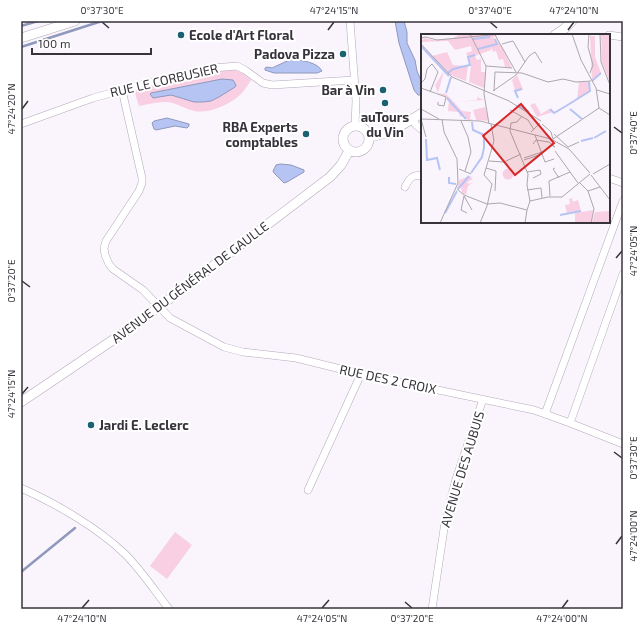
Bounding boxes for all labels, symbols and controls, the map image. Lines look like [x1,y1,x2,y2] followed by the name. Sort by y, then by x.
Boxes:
[80,4,124,16] text: 0°37'30"E
[310,4,358,16] text: 47°24'15"N
[468,4,512,16] text: 0°37'40"E
[549,4,599,16] text: 47°24'10"N
[189,27,294,43] place label: Ecole d'Art Floral
[32,30,151,56] scale bar
[176,30,186,40] marker: Ecole d'Art Floral
[421,34,610,223] inset map
[38,36,70,50] text: 100 m
[254,46,335,62] place label: Padova Pizza
[338,49,348,59] marker: Padova Pizza
[108,60,220,100] street label: RUE LE CORBUSIER
[322,82,375,98] place label: Bar à Vin
[5,84,17,134] text: 47°24'20"N
[378,85,388,95] marker: Bar à Vin
[380,98,390,108] marker: auTours du Vin
[361,109,409,140] place label: auTours du Vin
[627,111,639,155] text: 0°37'40"E
[222,119,298,150] place label: RBA Experts comptables
[301,129,311,139] marker: RBA Experts comptables
[108,217,272,346] street label: AVENUE DU GÉNÉRAL DE GAULLE
[627,226,639,276] text: 47°24'05"N
[5,259,17,303] text: 0°37'20"E
[338,361,438,397] street label: RUE DES 2 CROIX
[5,370,17,418] text: 47°24'15"N
[437,409,487,529] street label: AVENUE DES AUBUIS
[99,417,189,433] place label: Jardi E. Leclerc
[86,420,96,430] marker: Jardi E. Leclerc
[627,436,639,480] text: 0°37'30"E
[627,510,639,562] text: 47°24'00"N
[57,612,107,624] text: 47°24'10"N
[297,612,347,624] text: 47°24'05"N
[390,612,434,624] text: 0°37'20"E
[536,612,588,624] text: 47°24'00"N

